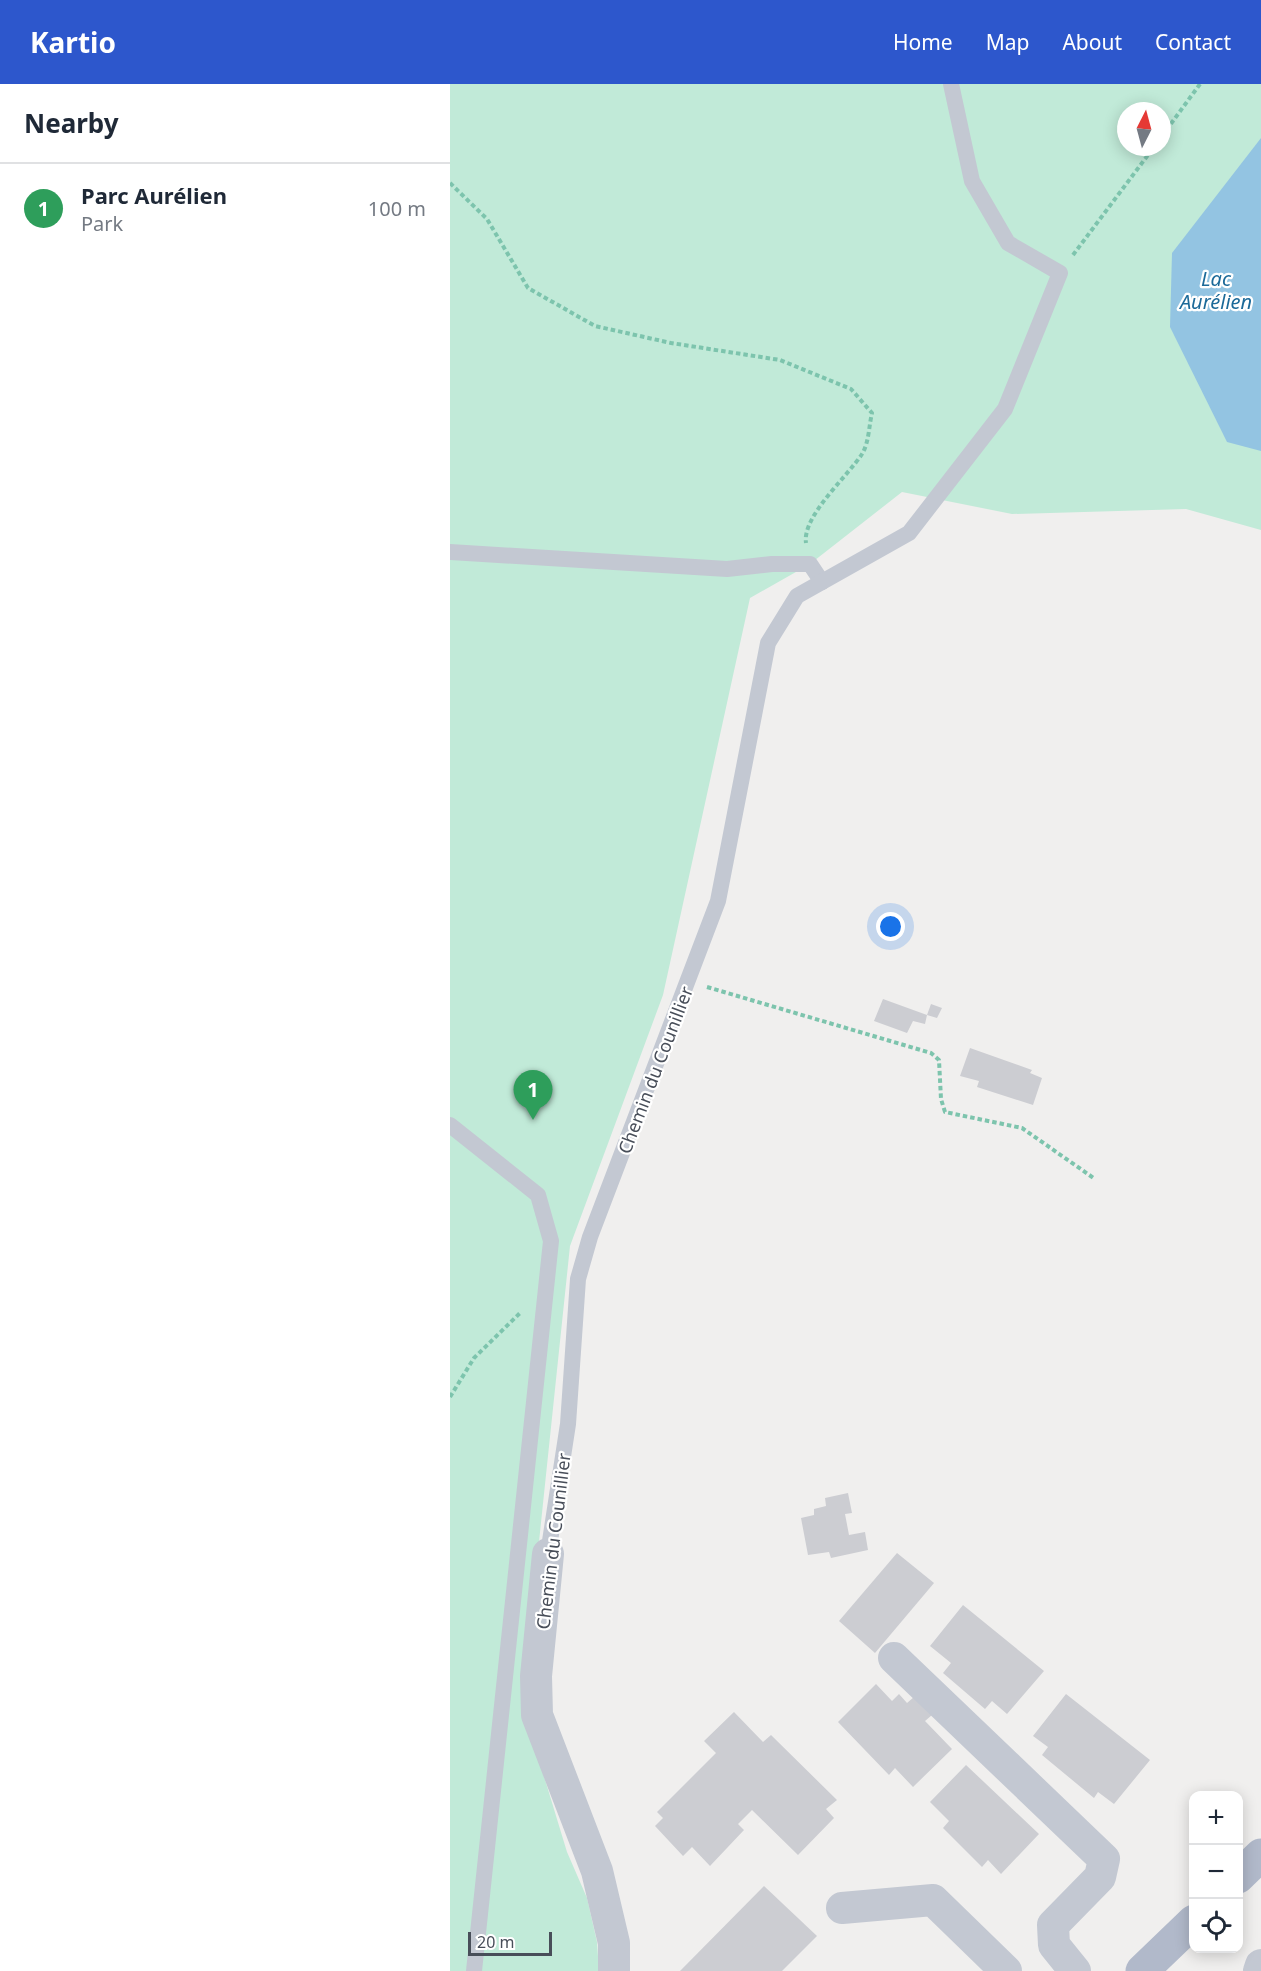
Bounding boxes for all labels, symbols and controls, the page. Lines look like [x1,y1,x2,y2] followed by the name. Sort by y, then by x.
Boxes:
[30,23,116,61] text: Kartio
[893,28,953,56] text: Home
[986,28,1029,56] text: Map
[1062,28,1122,56] text: About
[1155,28,1231,56] text: Contact
[1117,102,1171,156] north arrow
[24,105,119,141] text: Nearby
[81,180,227,210] text: Parc Aurélien
[38,195,49,222] text: 1
[368,195,426,222] text: 100 m
[81,210,123,237] text: Park
[1178,265,1252,315] water label: Lac Aurélien
[876,912,905,941] your location
[612,982,698,1157] street label: Chemin du Counillier
[514,1070,553,1120] pin: 1
[530,1451,576,1631] street label: Chemin du Counillier
[1189,1791,1243,1953] map controls
[1189,1791,1243,1845] button: +
[1189,1845,1243,1899] button: −
[1189,1899,1243,1953] button: locate
[468,1929,552,1956] scale bar
[477,1931,514,1953] text: 20 m

